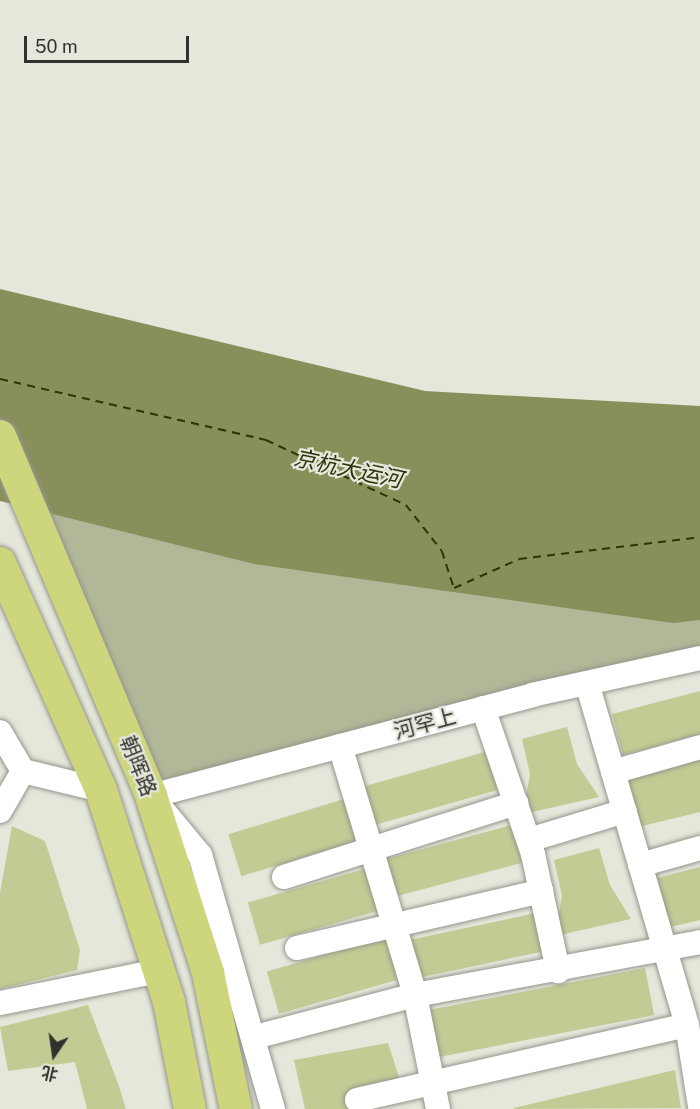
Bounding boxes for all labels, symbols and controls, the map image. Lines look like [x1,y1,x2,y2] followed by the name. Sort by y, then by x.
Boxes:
[27,24,192,62] scale bar
[35,36,78,57] text: 50 m
[291,445,405,493] water label: 京杭大运河
[391,704,459,744] street label: 河罕上
[115,732,161,800] street label: 朝晖路
[24,1025,84,1085] north arrow
[40,1062,60,1084] text: 北

